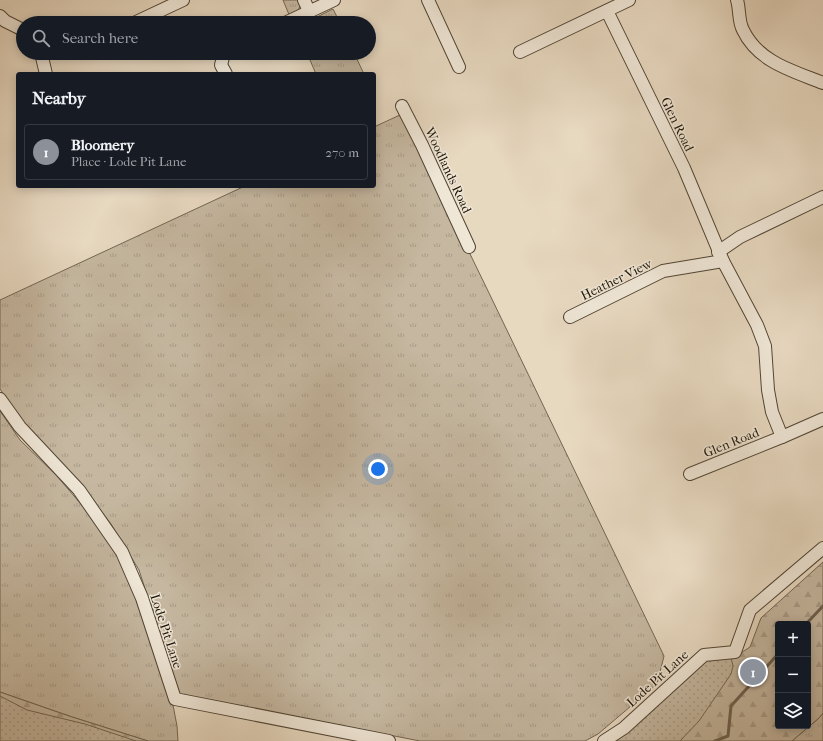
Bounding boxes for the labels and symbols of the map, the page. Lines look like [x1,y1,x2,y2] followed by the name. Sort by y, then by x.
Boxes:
[658,95,697,155] street label: Glen Road
[422,124,475,216] street label: Woodlands Road
[578,256,655,303] street label: Heather View
[701,424,762,460] street label: Glen Road
[368,459,388,479] your location
[147,592,186,671] street label: Lode Pit Lane
[623,646,692,710] street label: Lode Pit Lane
[740,657,766,687] pin: 1

